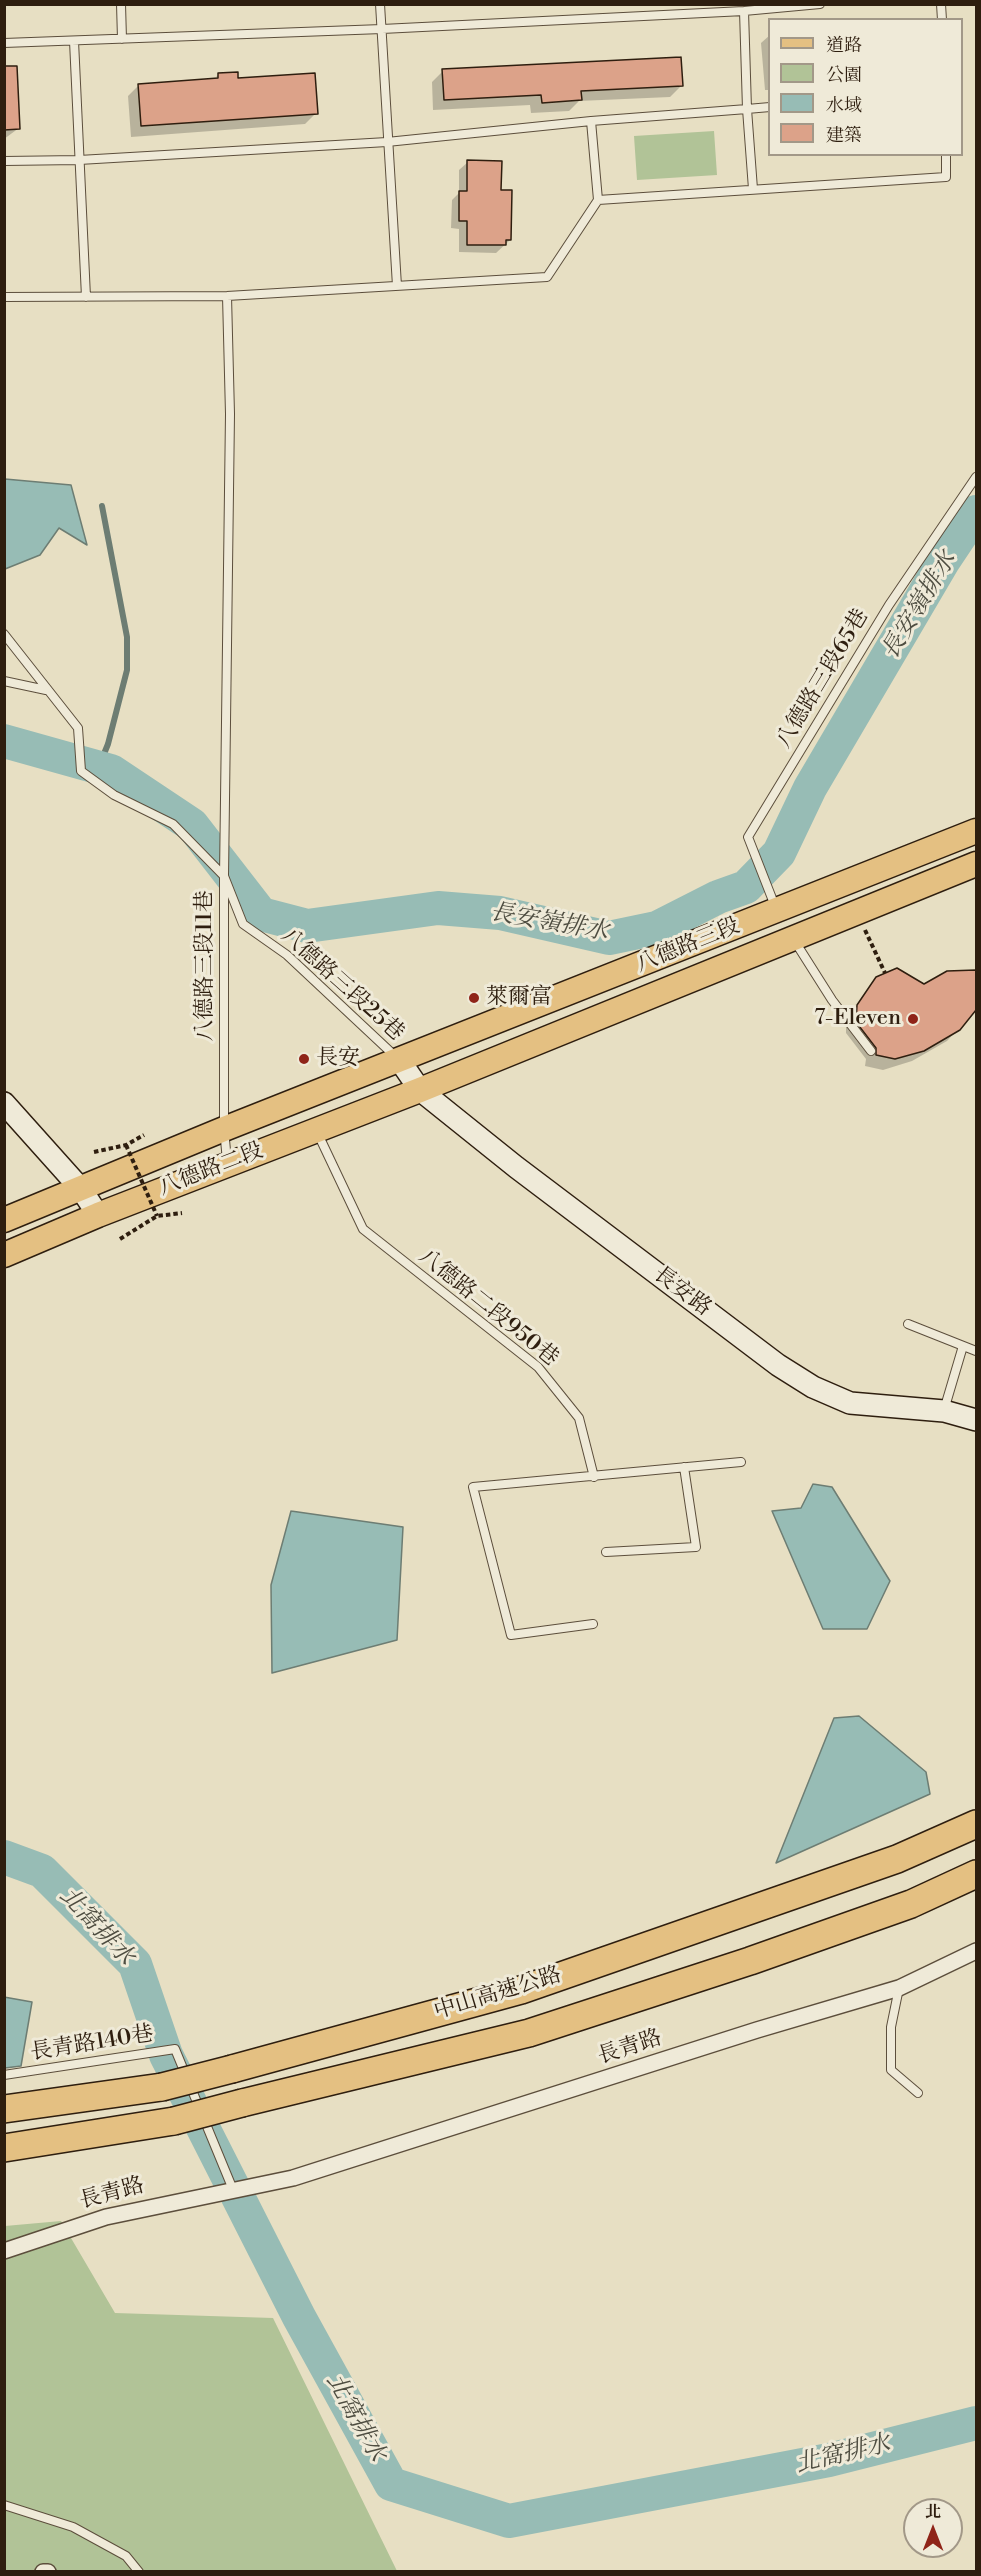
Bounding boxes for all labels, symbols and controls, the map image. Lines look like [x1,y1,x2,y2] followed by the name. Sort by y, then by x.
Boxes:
[768,18,963,156] legend
[826,34,862,57] text: 道路
[826,64,862,87] text: 公園
[826,94,862,117] text: 水域
[826,124,862,147] text: 建築
[877,547,963,665] water label: 長安嶺排水
[771,605,875,753] street label: 八德路三段65巷
[193,890,219,1042] street label: 八德路三段11巷
[487,898,611,948] water label: 長安嶺排水
[632,913,744,979] street label: 八德路三段
[275,923,409,1047] street label: 八德路三段25巷
[486,985,552,1011] place label: 萊爾富
[467,991,481,1005] marker: 萊爾富
[814,1006,901,1032] place label: 7-Eleven
[906,1012,920,1026] marker: 7-Eleven
[316,1046,360,1072] place label: 長安
[297,1052,311,1066] marker: 長安
[155,1138,267,1202] street label: 八德路二段
[413,1244,563,1372] street label: 八德路二段950巷
[648,1262,716,1322] street label: 長安路
[53,1882,139,1972] water label: 北窩排水
[431,1962,565,2026] street label: 中山高速公路
[29,2021,155,2067] street label: 長青路140巷
[595,2025,665,2071] street label: 長青路
[77,2173,147,2215] street label: 長青路
[319,2369,391,2467] water label: 北窩排水
[793,2430,893,2480] water label: 北窩排水
[903,2498,963,2558] north arrow
[925,2502,941,2522] text: 北

